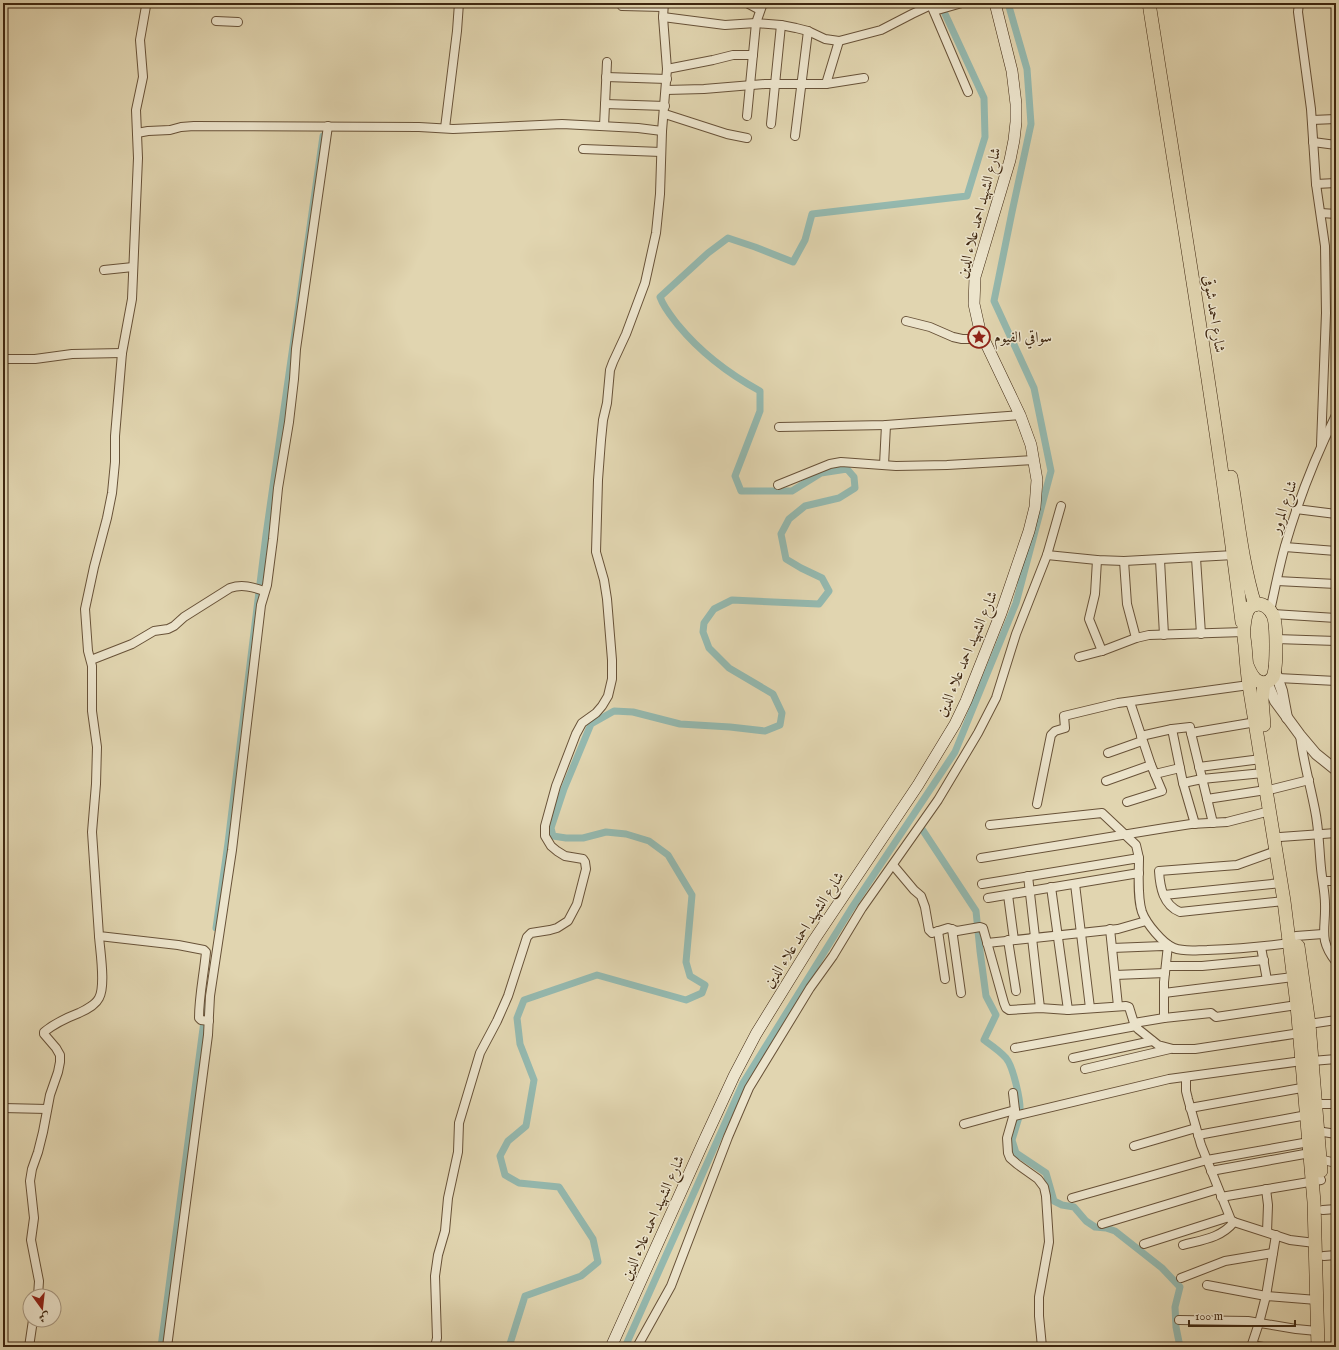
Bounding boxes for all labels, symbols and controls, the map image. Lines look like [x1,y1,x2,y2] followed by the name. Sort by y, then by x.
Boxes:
[952,145,1009,281] street label: شارع الشهيد احمد علاء الدين
[1196,274,1230,355] street label: شارع احمد شوقى
[966,324,992,350] place icon: سواقي الفيوم
[994,328,1052,350] place label: سواقي الفيوم
[1265,478,1305,539] street label: شارع المرور
[932,588,1005,721] street label: شارع الشهيد احمد علاء الدين
[759,868,851,993] street label: شارع الشهيد احمد علاء الدين
[617,1153,692,1285] street label: شارع الشهيد احمد علاء الدين
[22,1288,62,1328] north arrow
[1189,1302,1295,1328] scale bar
[37,1309,51,1325] text: ش
[1195,1309,1223,1324] text: 100 m

